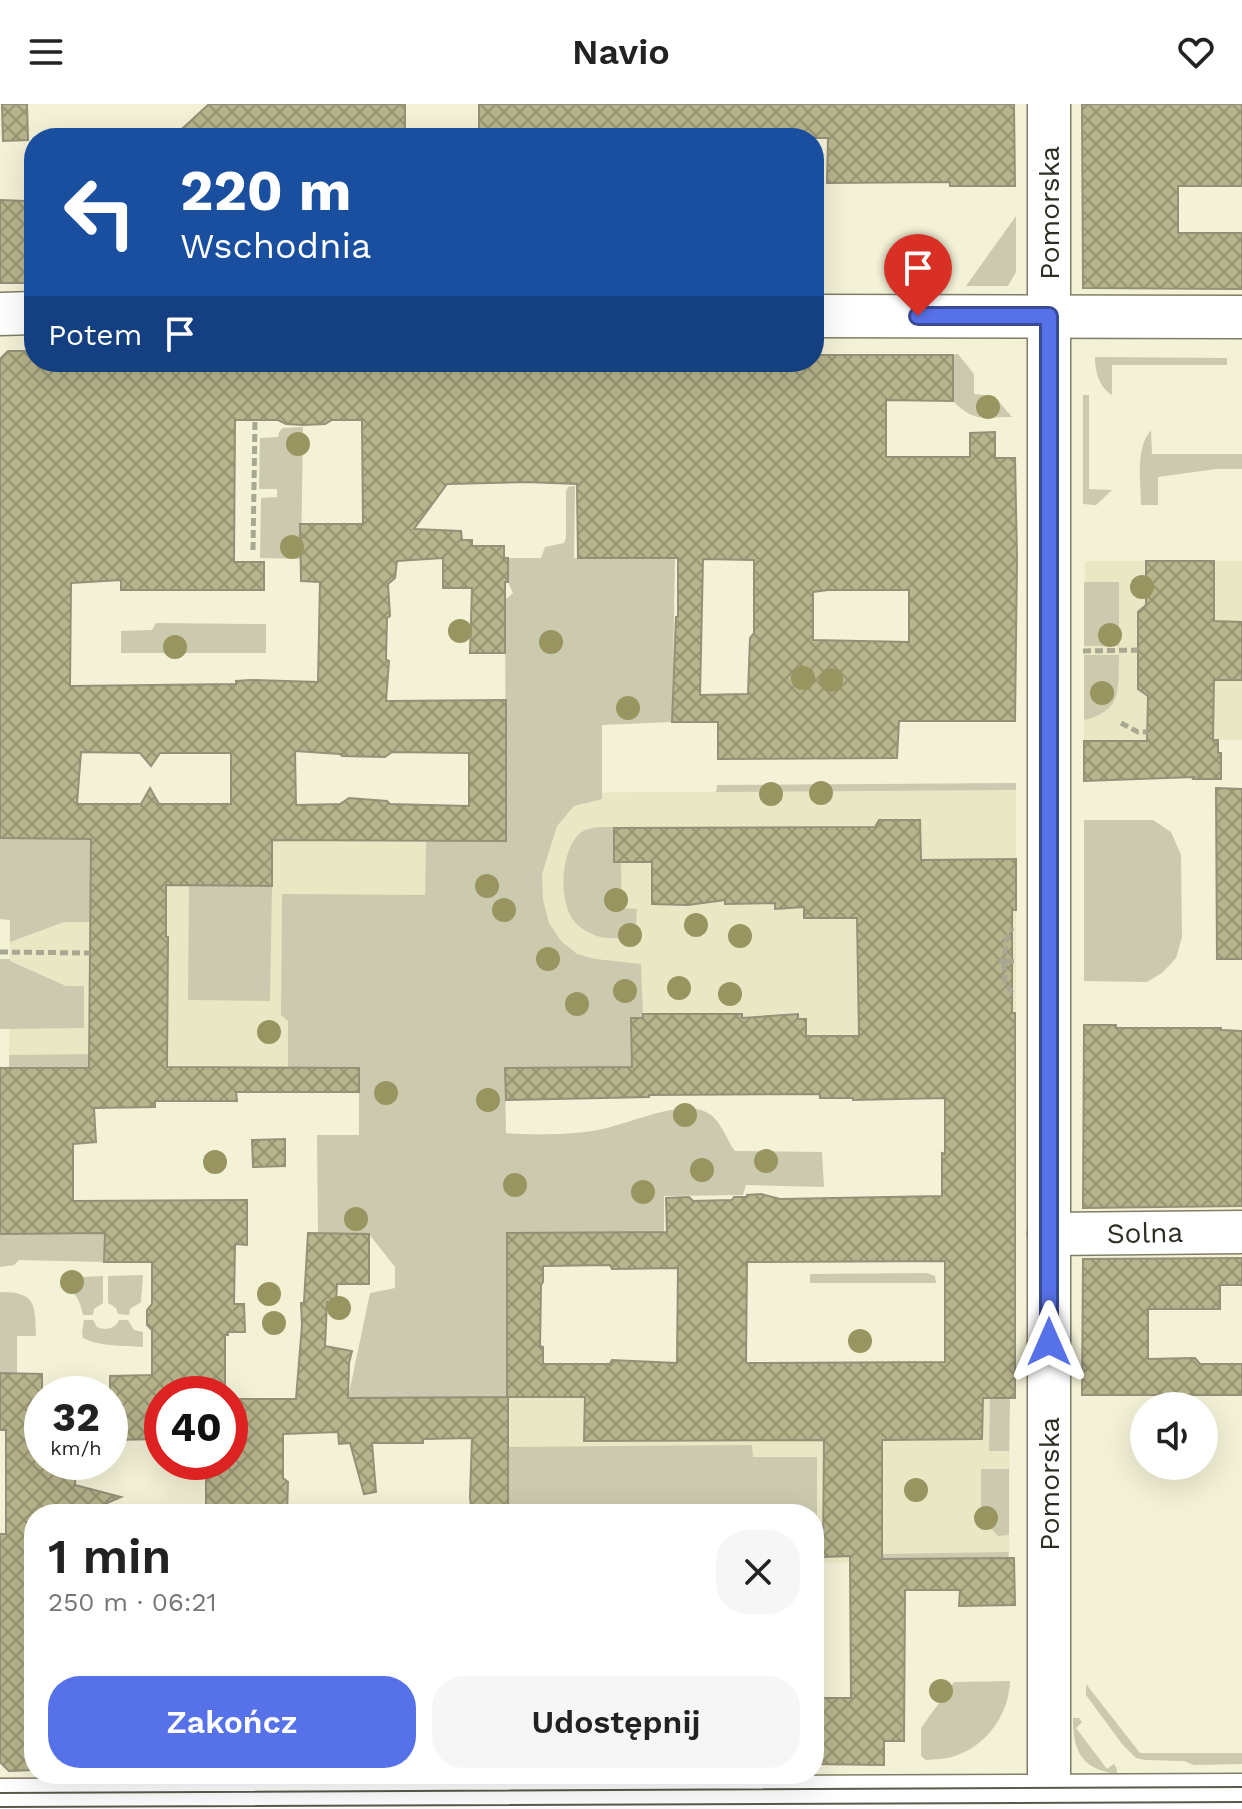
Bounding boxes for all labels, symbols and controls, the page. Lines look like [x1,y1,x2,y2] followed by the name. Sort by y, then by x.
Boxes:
[24,30,68,74] icon: menu
[1174,30,1218,74] icon: heart
[572,31,670,73] text: Navio
[1033,146,1066,280] street label: Pomorska
[180,158,352,224] text: 220 m
[48,160,152,264] icon: left
[180,225,371,267] text: Wschodnia
[884,234,952,316] pin
[896,246,940,290] icon: arrive
[158,312,202,356] icon: arrive
[48,317,142,352] text: Potem
[1106,1216,1184,1250] street label: Solna
[1007,1300,1091,1384] position arrow
[144,1376,248,1480] speed limit sign: 40
[1130,1392,1218,1480] map controls
[1130,1392,1218,1480] button: sound
[52,1394,100,1441] text: 32
[1033,1417,1066,1551] street label: Pomorska
[50,1436,102,1460] text: km/h
[48,1528,171,1585] text: 1 min
[716,1530,800,1614] button: close
[48,1587,217,1617] text: 250 m · 06:21
[48,1676,416,1768] button: Zakończ
[432,1676,800,1768] button: Udostępnij

